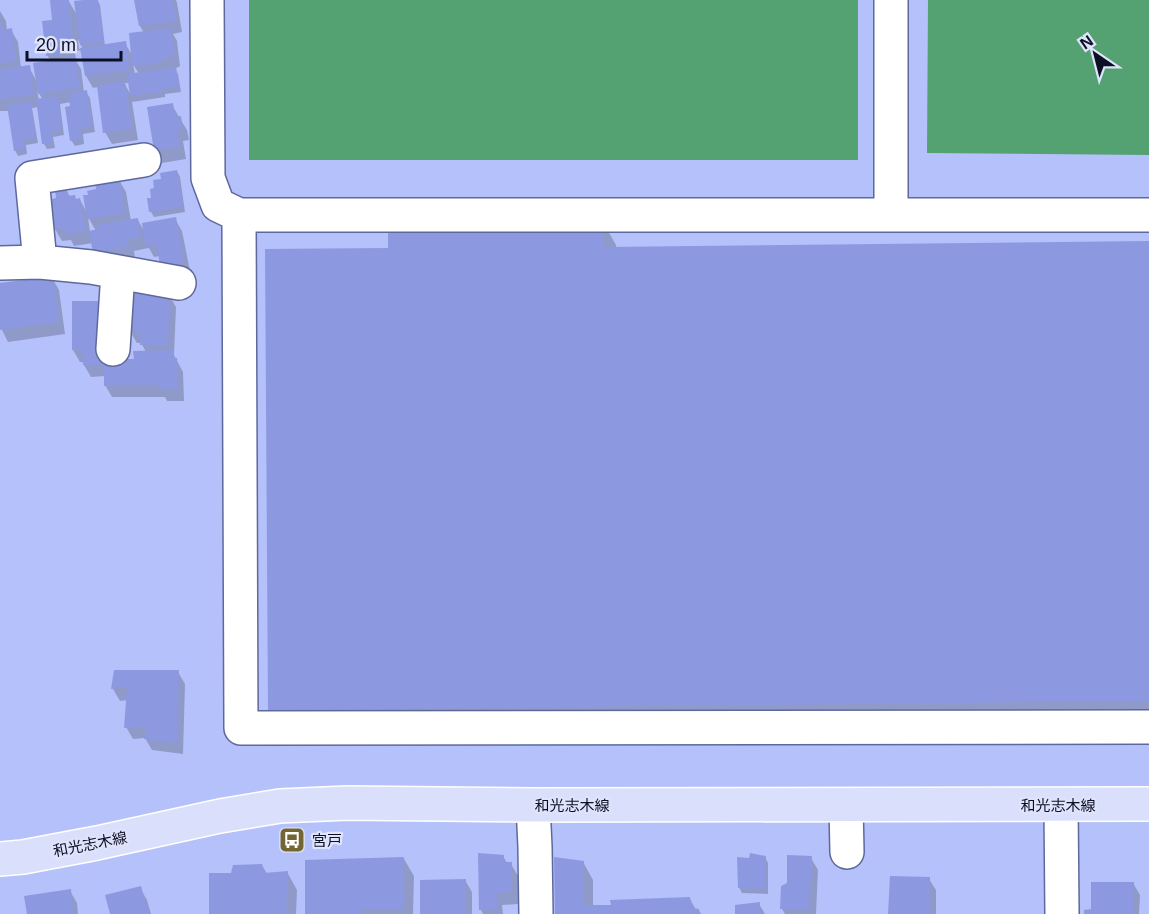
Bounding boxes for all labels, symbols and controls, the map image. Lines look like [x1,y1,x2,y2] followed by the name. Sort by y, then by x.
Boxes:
[27,24,122,62] scale bar
[1065,24,1125,84] north arrow
[1077,32,1096,52] text: N
[36,35,76,55] text: 20 m
[534,797,610,814] street label: 和光志木線
[1020,797,1096,814] street label: 和光志木線
[277,825,307,855] bus stop icon: 宮戸
[52,828,128,860] street label: 和光志木線
[312,832,342,849] place label: 宮戸

